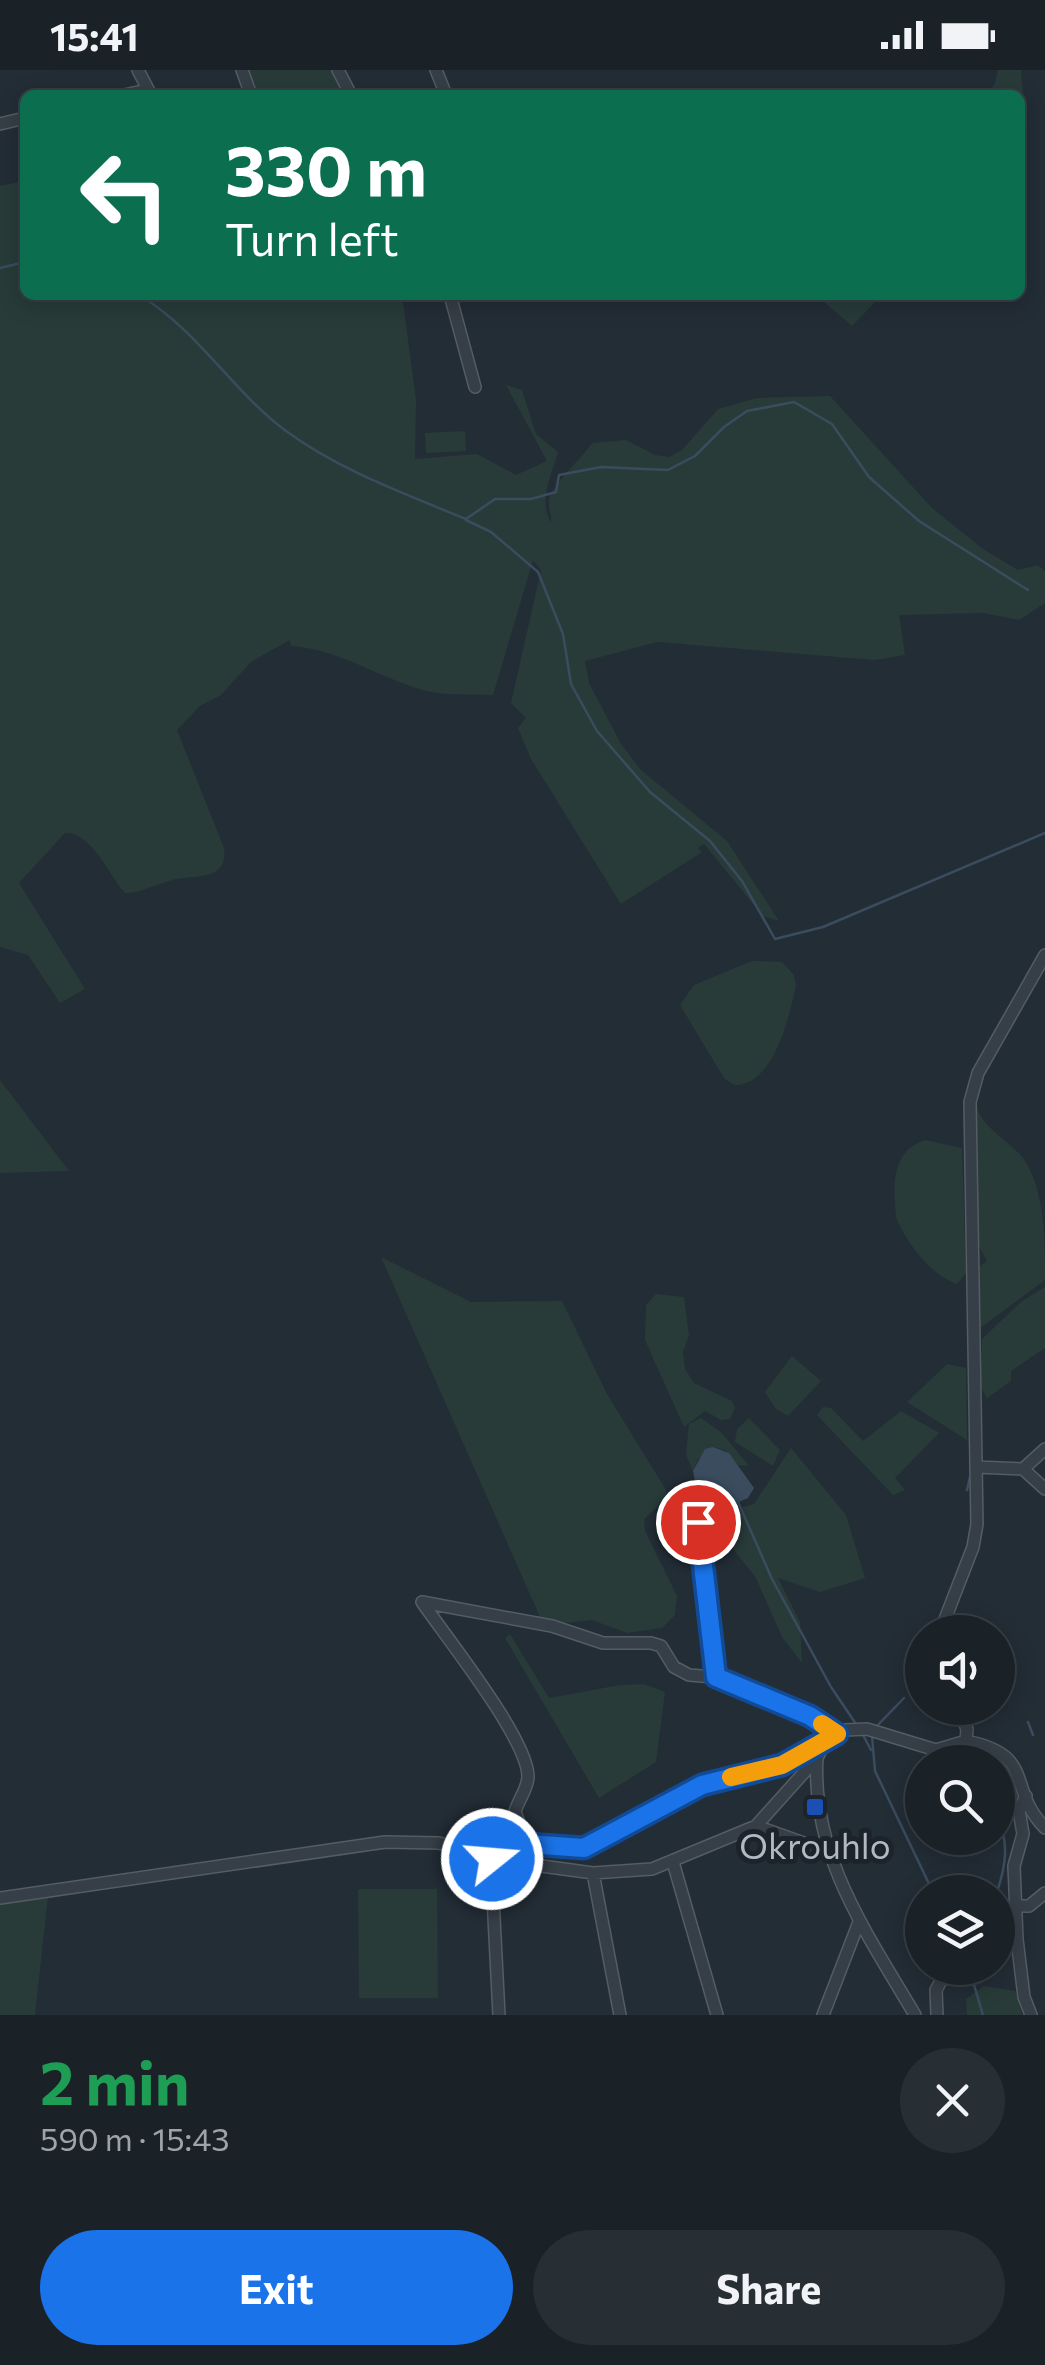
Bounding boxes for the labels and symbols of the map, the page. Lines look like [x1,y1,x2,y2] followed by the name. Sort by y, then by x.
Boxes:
[656,1480,741,1565] pin
[804,1796,826,1818] marker: Okrouhlo
[440,1807,544,1911] position arrow
[739,1823,891,1866] place label: Okrouhlo

